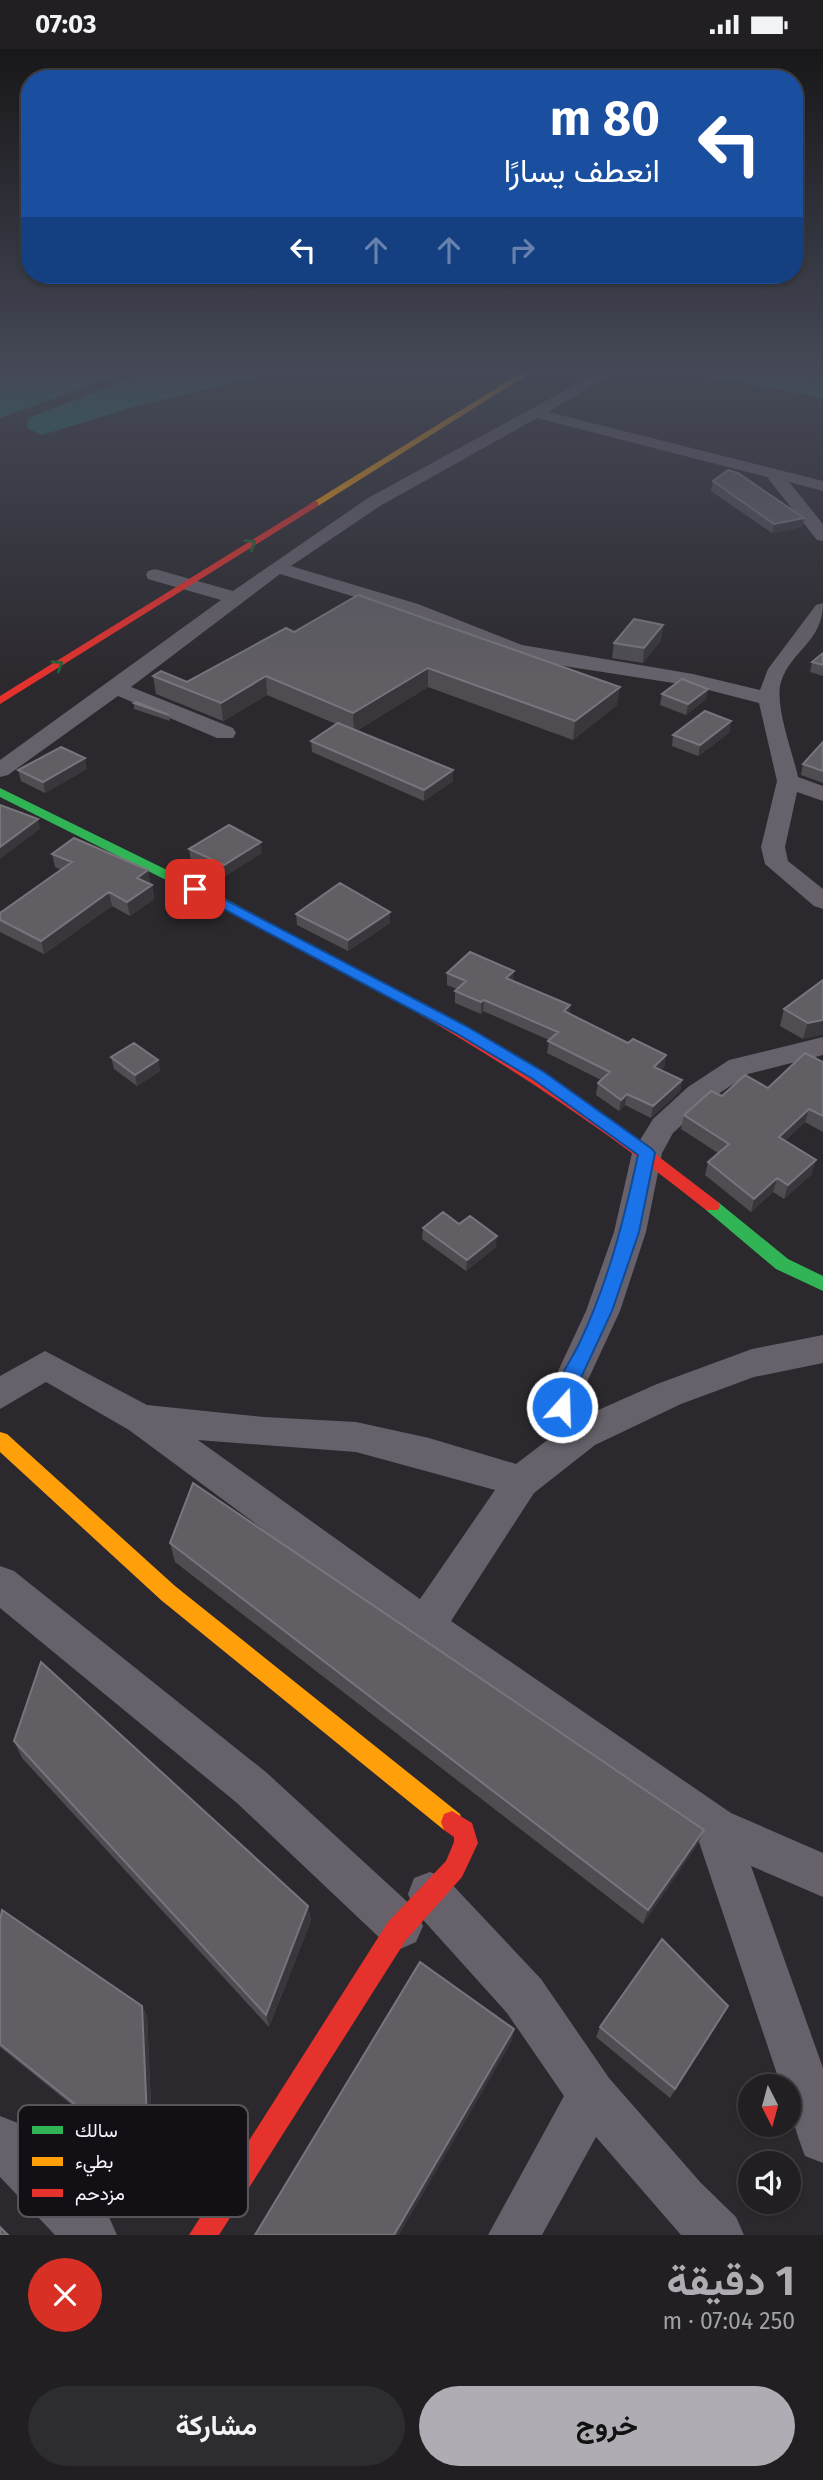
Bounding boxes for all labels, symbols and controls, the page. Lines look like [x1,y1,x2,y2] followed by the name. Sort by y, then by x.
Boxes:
[35,9,97,40] text: 07:03
[550,89,660,148] text: 80 m
[684,98,775,189] icon: left
[504,152,660,190] text: انعطف يسارًا
[284,231,322,269] icon: left
[357,231,395,269] icon: ahead
[430,231,468,269] icon: ahead
[503,231,541,269] icon: right
[243,540,256,553] one-way arrow
[50,660,63,673] one-way arrow
[165,859,225,919] pin
[176,870,214,908] icon: arrive
[525,1370,599,1444] position arrow
[738,2074,802,2137] north arrow
[738,2074,801,2214] map controls
[18,2105,248,2217] legend
[75,2119,118,2142] text: سالك
[75,2150,113,2177] text: بطيء
[738,2151,801,2214] button: sound
[75,2182,125,2206] text: مزدحم
[667,2256,795,2306] text: 1 دقيقة
[28,2258,102,2332] button: close
[663,2307,795,2335] text: 250 m · 07:04
[28,2386,405,2466] button: مشاركة
[419,2386,795,2466] button: خروج

